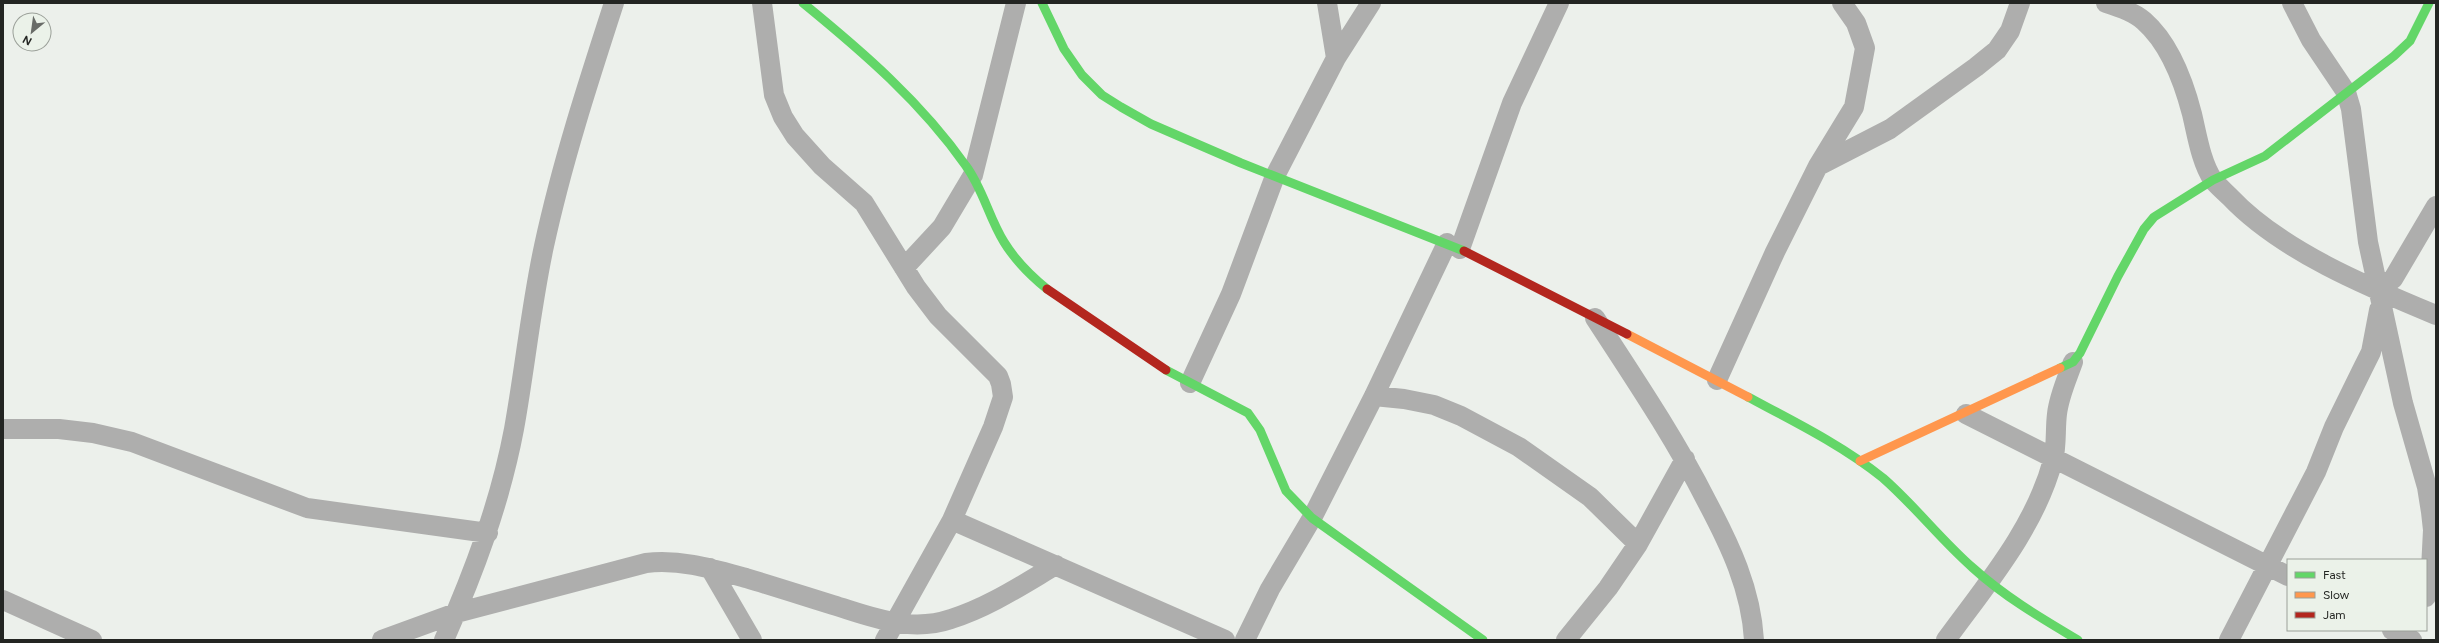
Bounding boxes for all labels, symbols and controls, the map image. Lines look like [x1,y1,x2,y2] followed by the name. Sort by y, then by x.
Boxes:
[12,12,52,52] north arrow
[21,33,34,48] text: N
[2287,559,2427,631] legend
[2323,568,2346,582] text: Fast
[2323,588,2350,602] text: Slow
[2323,608,2346,622] text: Jam

